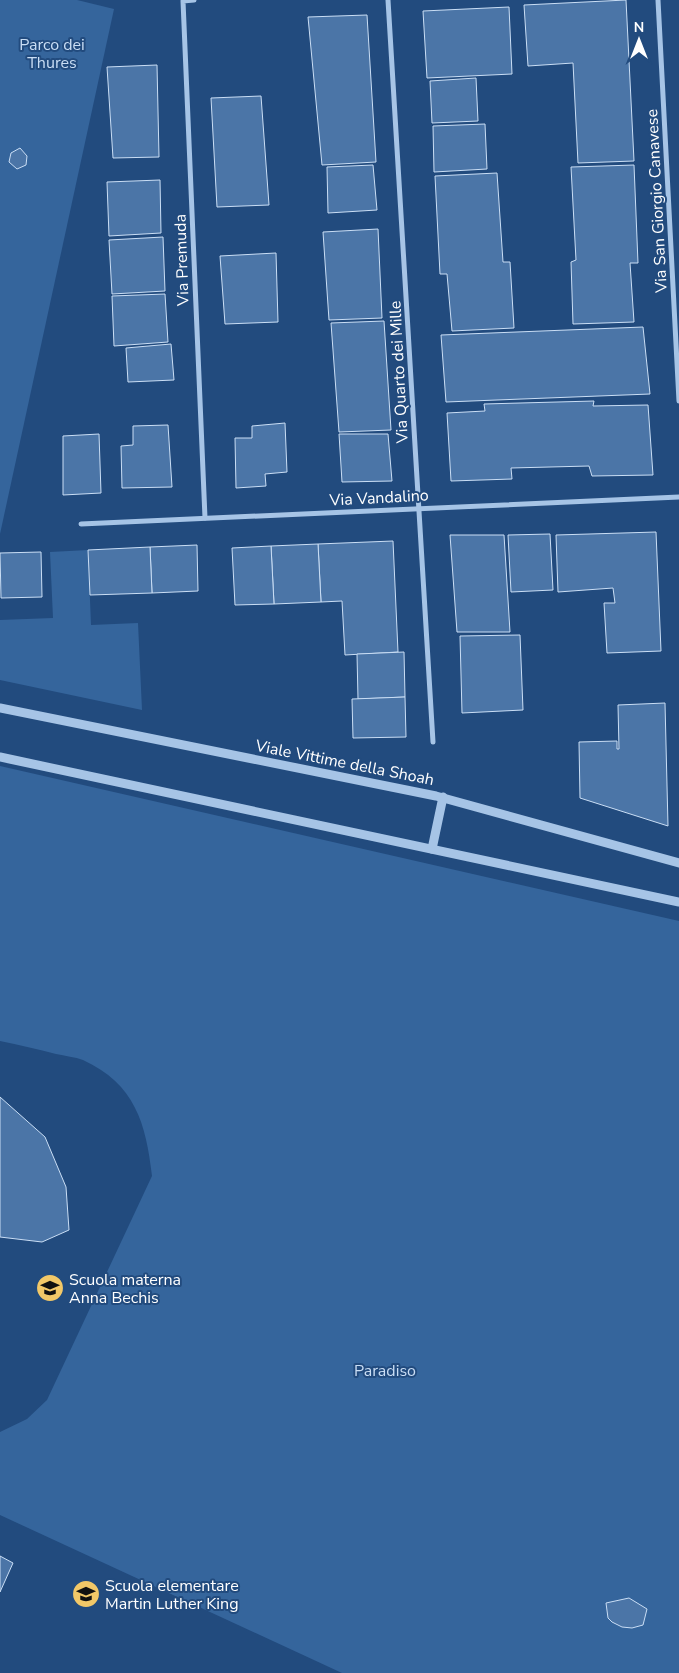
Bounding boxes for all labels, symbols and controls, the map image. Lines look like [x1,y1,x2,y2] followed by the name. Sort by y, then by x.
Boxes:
[614,15,664,65] north arrow
[634,18,644,37] text: N
[19,34,85,74] park label: Parco dei Thures
[641,108,673,294] street label: Via San Giorgio Canavese
[169,214,195,307] street label: Via Premuda
[384,300,414,445] street label: Via Quarto dei Mille
[328,484,429,512] street label: Via Vandalino
[253,735,436,791] street label: Viale Vittime della Shoah
[69,1269,181,1309] place label: Scuola materna Anna Bechis
[35,1273,65,1303] school or university icon: Scuola materna Anna Bechis
[354,1360,416,1382] park label: Paradiso
[105,1575,239,1615] place label: Scuola elementare Martin Luther King
[71,1579,101,1609] school or university icon: Scuola elementare Martin Luther King

